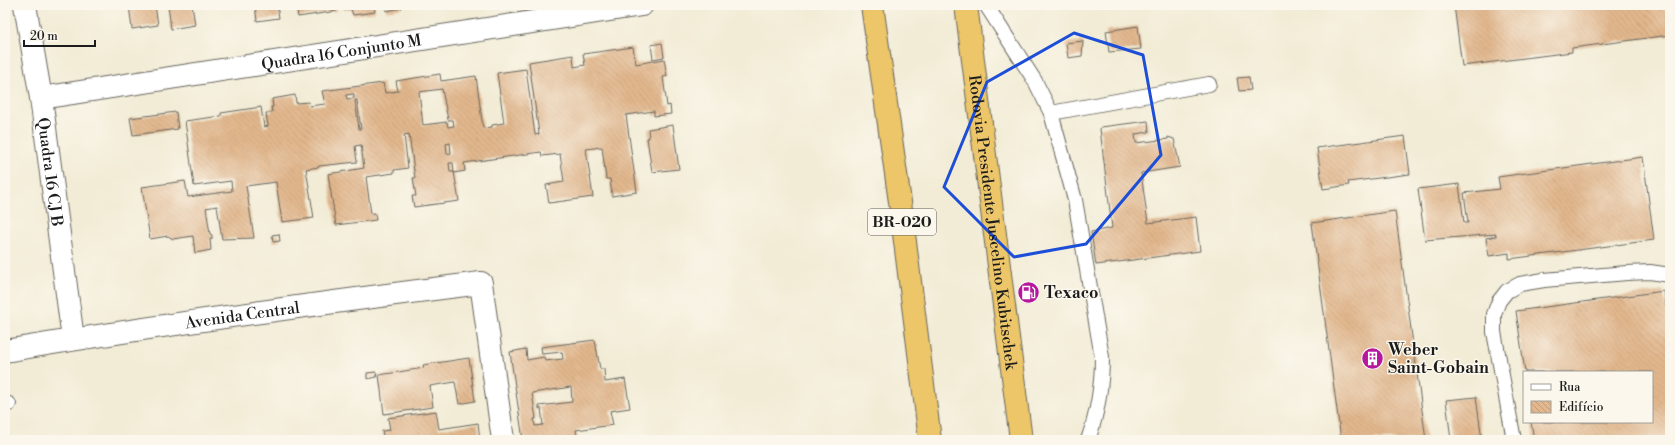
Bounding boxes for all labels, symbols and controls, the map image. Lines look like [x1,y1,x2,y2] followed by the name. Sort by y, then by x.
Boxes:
[24,22,95,48] scale bar
[30,29,58,44] text: 20 m
[260,30,423,75] street label: Quadra 16 Conjunto M
[964,74,1021,373] street label: Rodovia Presidente Juscelino Kubitschek
[33,116,67,228] street label: Quadra 16 CJ B
[868,209,936,235] road number: BR-020
[1015,279,1041,305] fuel station icon: Texaco
[1044,283,1098,303] place label: Texaco
[183,298,301,334] street label: Avenida Central
[1387,340,1489,378] place label: Weber Saint-Gobain
[1359,345,1385,371] building icon: Weber Saint-Gobain
[1523,371,1653,423] legend
[1559,380,1581,395] text: Rua
[1559,400,1604,415] text: Edifício

